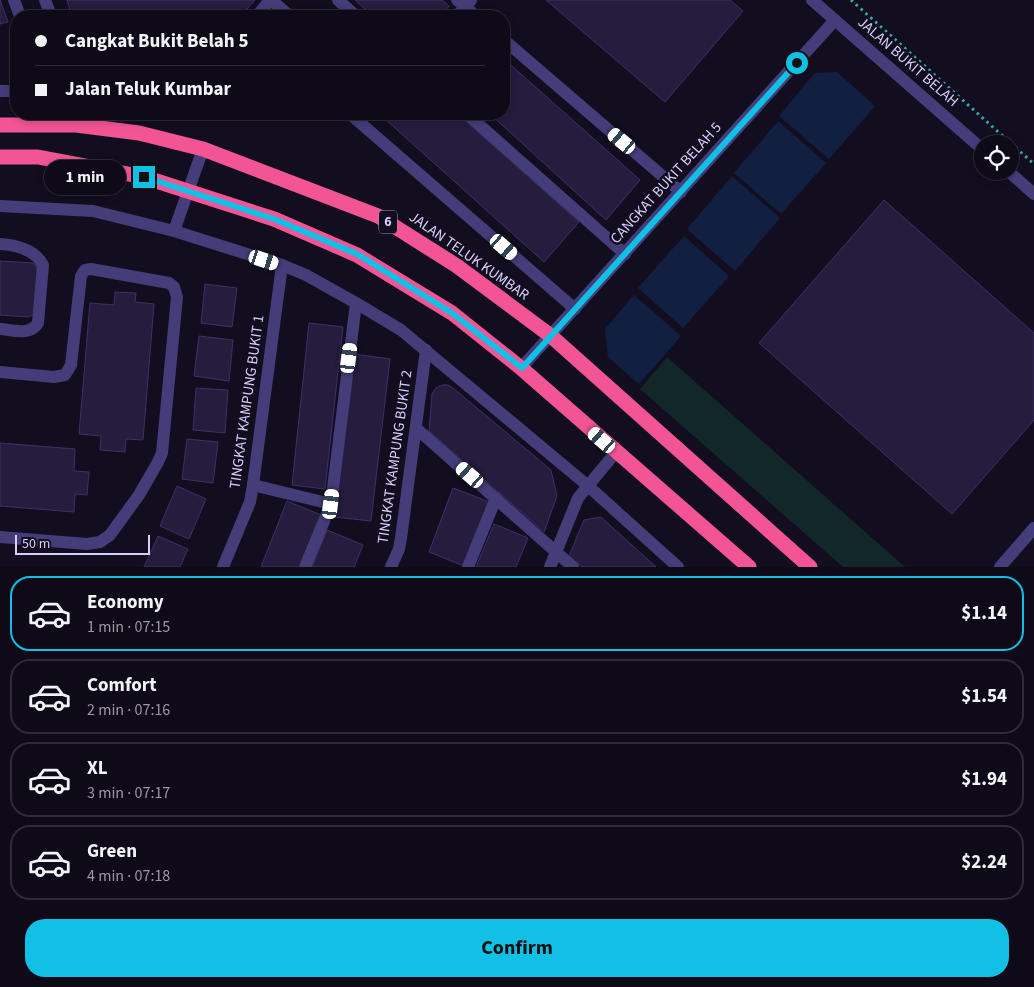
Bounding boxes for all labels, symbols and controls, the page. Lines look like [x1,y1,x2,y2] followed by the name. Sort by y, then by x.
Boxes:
[853,12,963,112] street label: JALAN BUKIT BELAH
[65,28,249,55] text: Cangkat Bukit Belah 5
[786,52,808,74] route start
[65,76,231,103] text: Jalan Teluk Kumbar
[606,118,726,248] street label: CANGKAT BUKIT BELAH 5
[605,126,638,156] car
[974,135,1019,180] map controls
[974,135,1019,180] button: locate
[44,160,126,194] callout: 1 min
[66,166,104,188] text: 1 min
[133,166,155,188] route end
[405,207,534,306] street label: JALAN TELUK KUMBAR
[379,210,397,233] road number: 6
[487,231,520,263] car
[247,248,280,272] car
[224,314,270,490] street label: TINGKAT KAMPUNG BUKIT 1
[339,342,358,374] car
[372,369,418,545] street label: TINGKAT KAMPUNG BUKIT 2
[585,424,618,456] car
[453,459,486,491] car
[321,488,340,520] car
[15,532,150,555] scale bar
[22,534,50,554] text: 50 m
[87,589,164,616] text: Economy
[27,591,72,636] icon: car
[961,600,1007,627] text: $1.14
[87,616,170,638] text: 1 min · 07:15
[87,672,157,699] text: Comfort
[27,674,72,719] icon: car
[961,683,1007,710] text: $1.54
[87,699,170,721] text: 2 min · 07:16
[87,755,108,782] text: XL
[27,757,72,802] icon: car
[961,766,1007,793] text: $1.94
[87,782,170,804] text: 3 min · 07:17
[87,838,137,865] text: Green
[27,840,72,885] icon: car
[961,849,1007,876] text: $2.24
[87,865,170,887] text: 4 min · 07:18
[25,919,1009,977] button: Confirm

